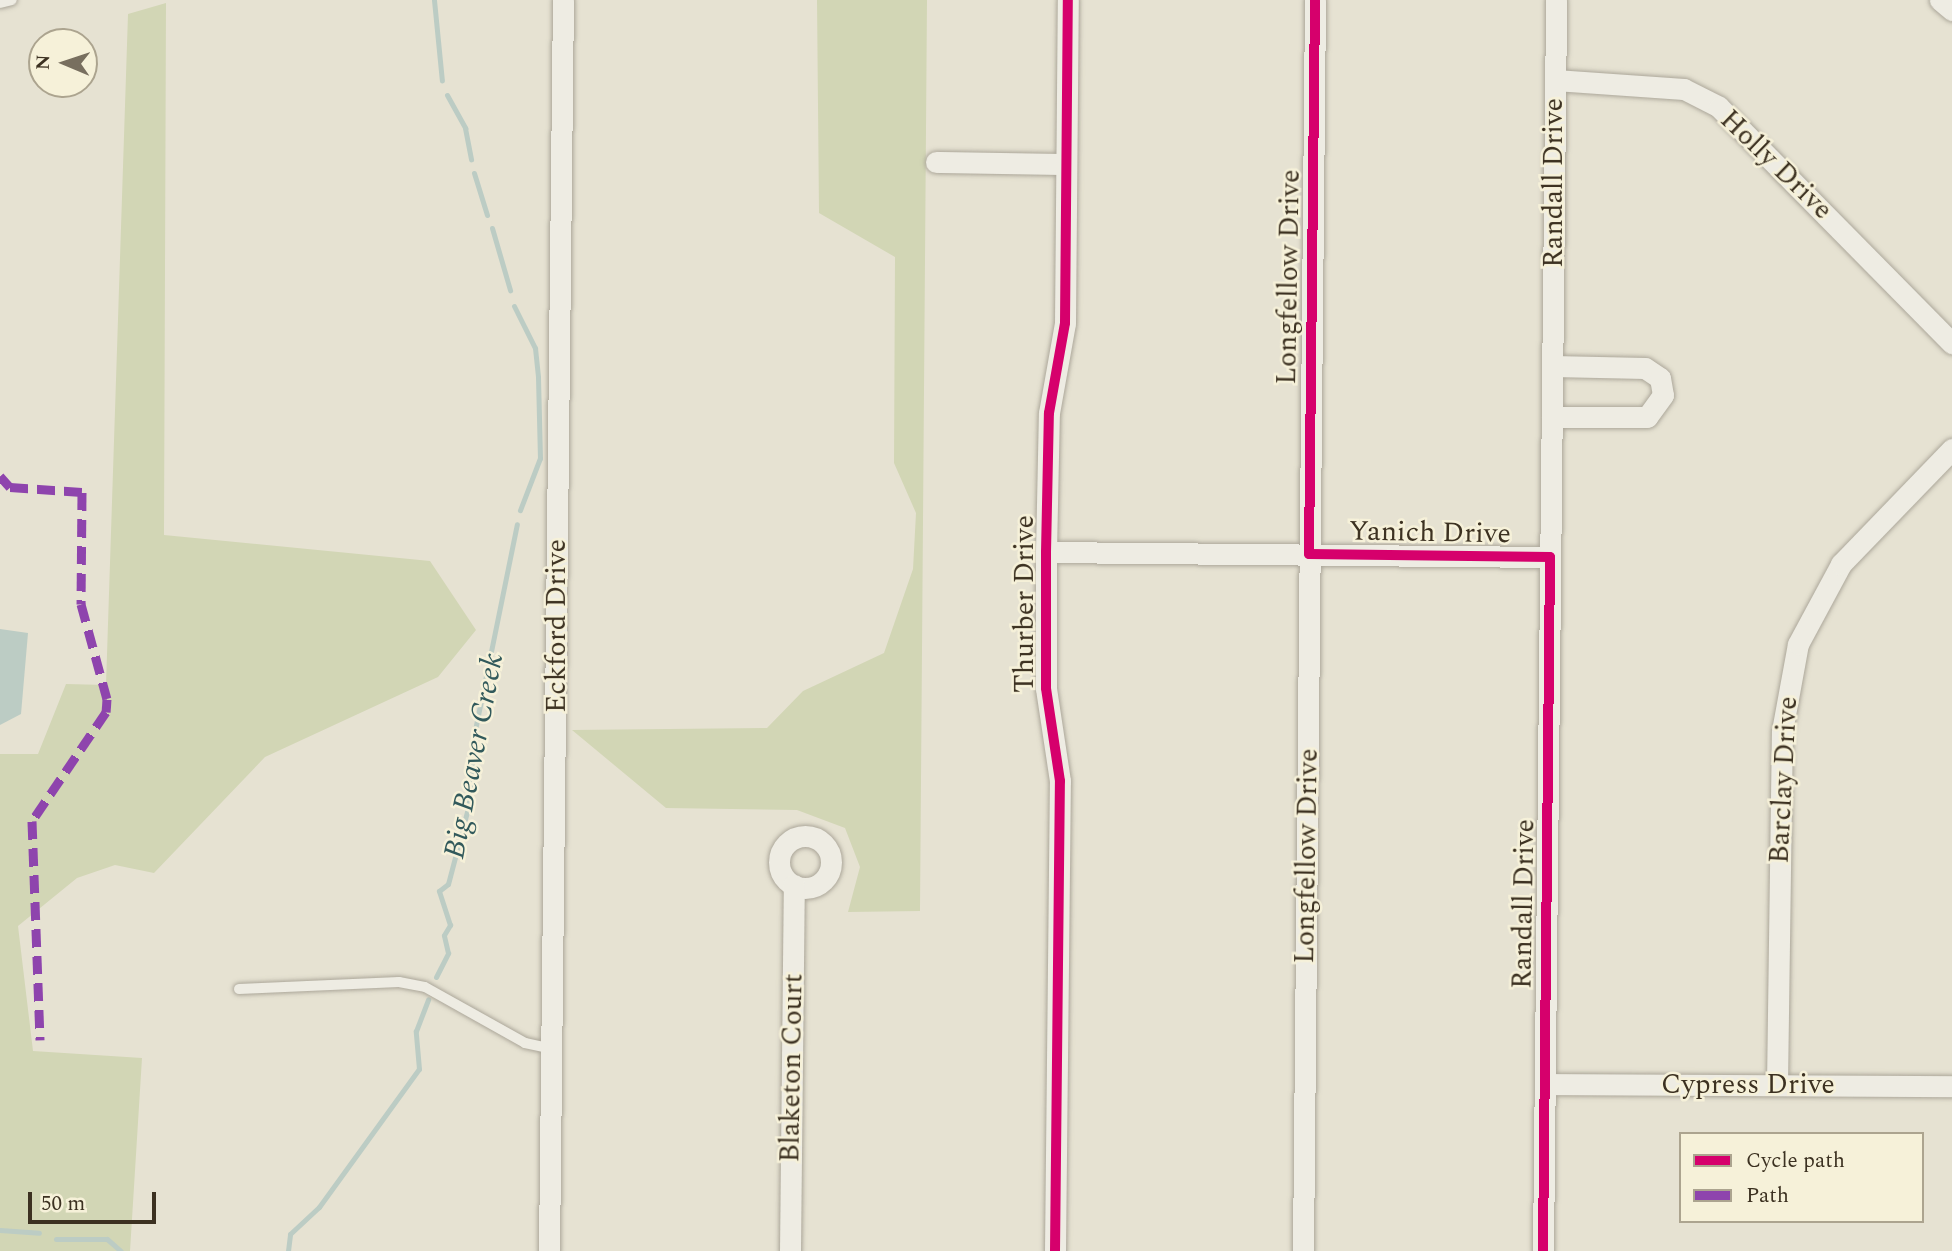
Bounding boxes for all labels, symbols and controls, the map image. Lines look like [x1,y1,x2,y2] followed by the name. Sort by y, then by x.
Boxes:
[28,28,98,98] north arrow
[29,54,58,71] text: N
[1537,98,1571,268] street label: Randall Drive
[1713,103,1839,227] street label: Holly Drive
[1270,169,1308,385] street label: Longfellow Drive
[1008,515,1042,693] street label: Thurber Drive
[1349,515,1511,551] street label: Yanich Drive
[540,539,574,713] street label: Eckford Drive
[436,650,512,862] water label: Big Beaver Creek
[1763,696,1805,864] street label: Barclay Drive
[1288,748,1326,964] street label: Longfellow Drive
[1506,819,1542,989] street label: Randall Drive
[774,973,810,1163] street label: Blaketon Court
[1661,1068,1835,1102] street label: Cypress Drive
[1679,1132,1924,1223] legend
[1746,1145,1845,1177] text: Cycle path
[32,1178,159,1222] scale bar
[1746,1180,1789,1212] text: Path
[41,1188,85,1220] text: 50 m

